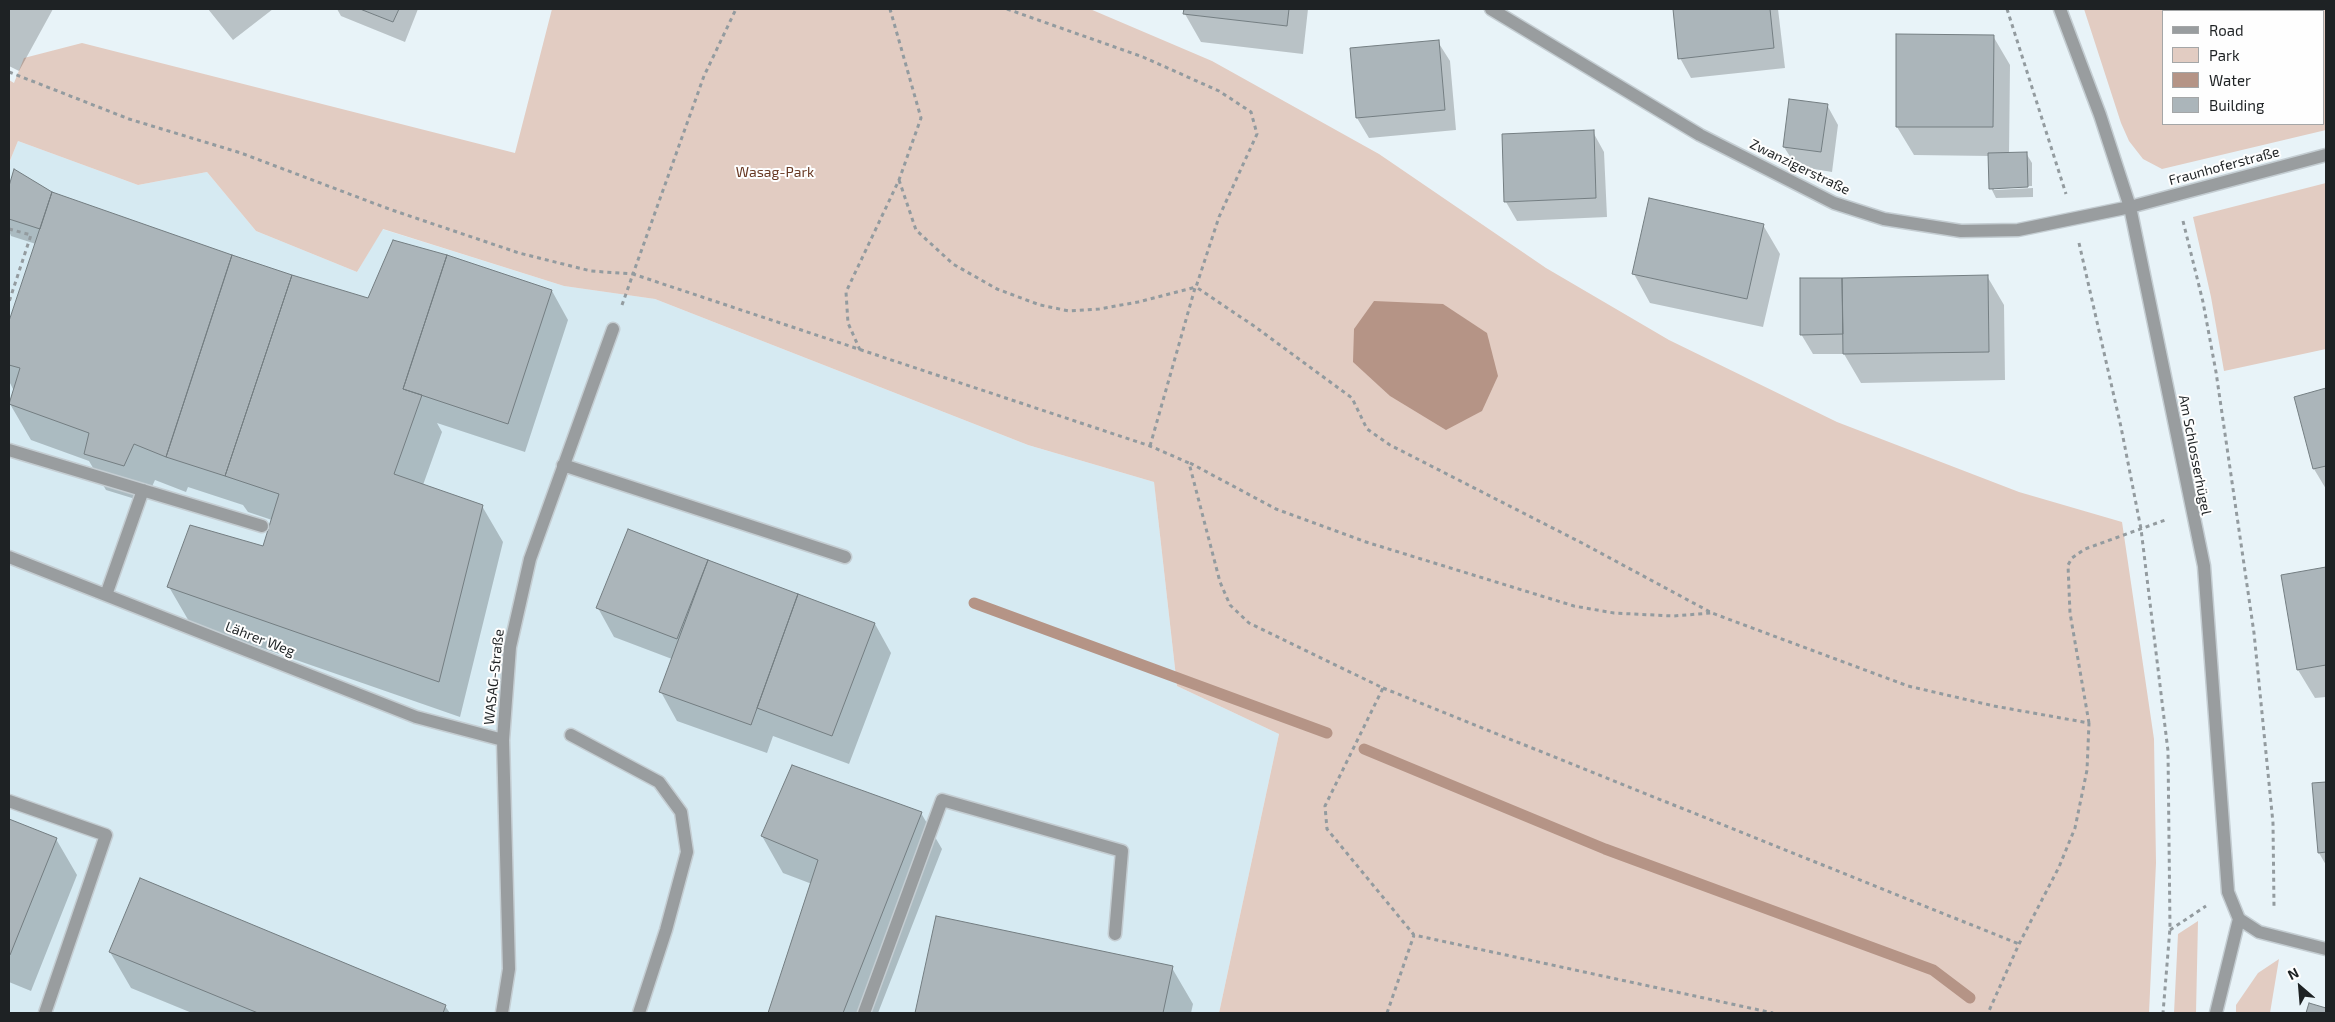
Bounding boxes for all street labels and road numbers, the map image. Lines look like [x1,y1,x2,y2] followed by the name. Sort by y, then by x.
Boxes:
[1747,135,1853,199] street label: Zwanzigerstraße
[2167,143,2281,189] street label: Fraunhoferstraße
[2175,394,2215,516] street label: Am Schlosserhügel
[223,618,297,660] street label: Lährer Weg
[481,628,507,726] street label: WASAG-Straße

